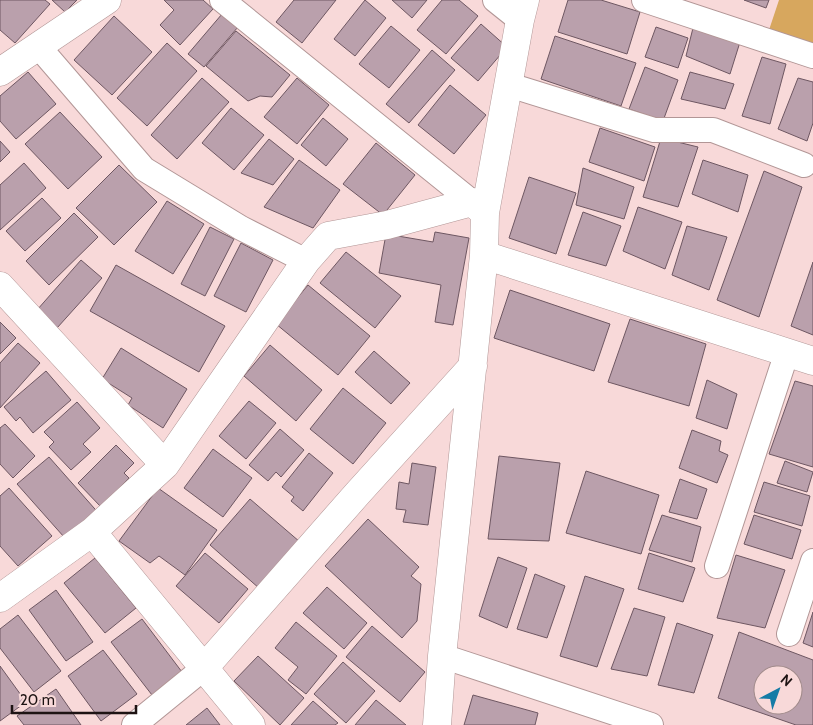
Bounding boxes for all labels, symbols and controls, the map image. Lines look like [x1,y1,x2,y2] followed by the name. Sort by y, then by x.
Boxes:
[753,665,803,715] north arrow
[777,670,796,690] text: N
[12,682,136,714] scale bar
[20,691,55,709] text: 20 m

